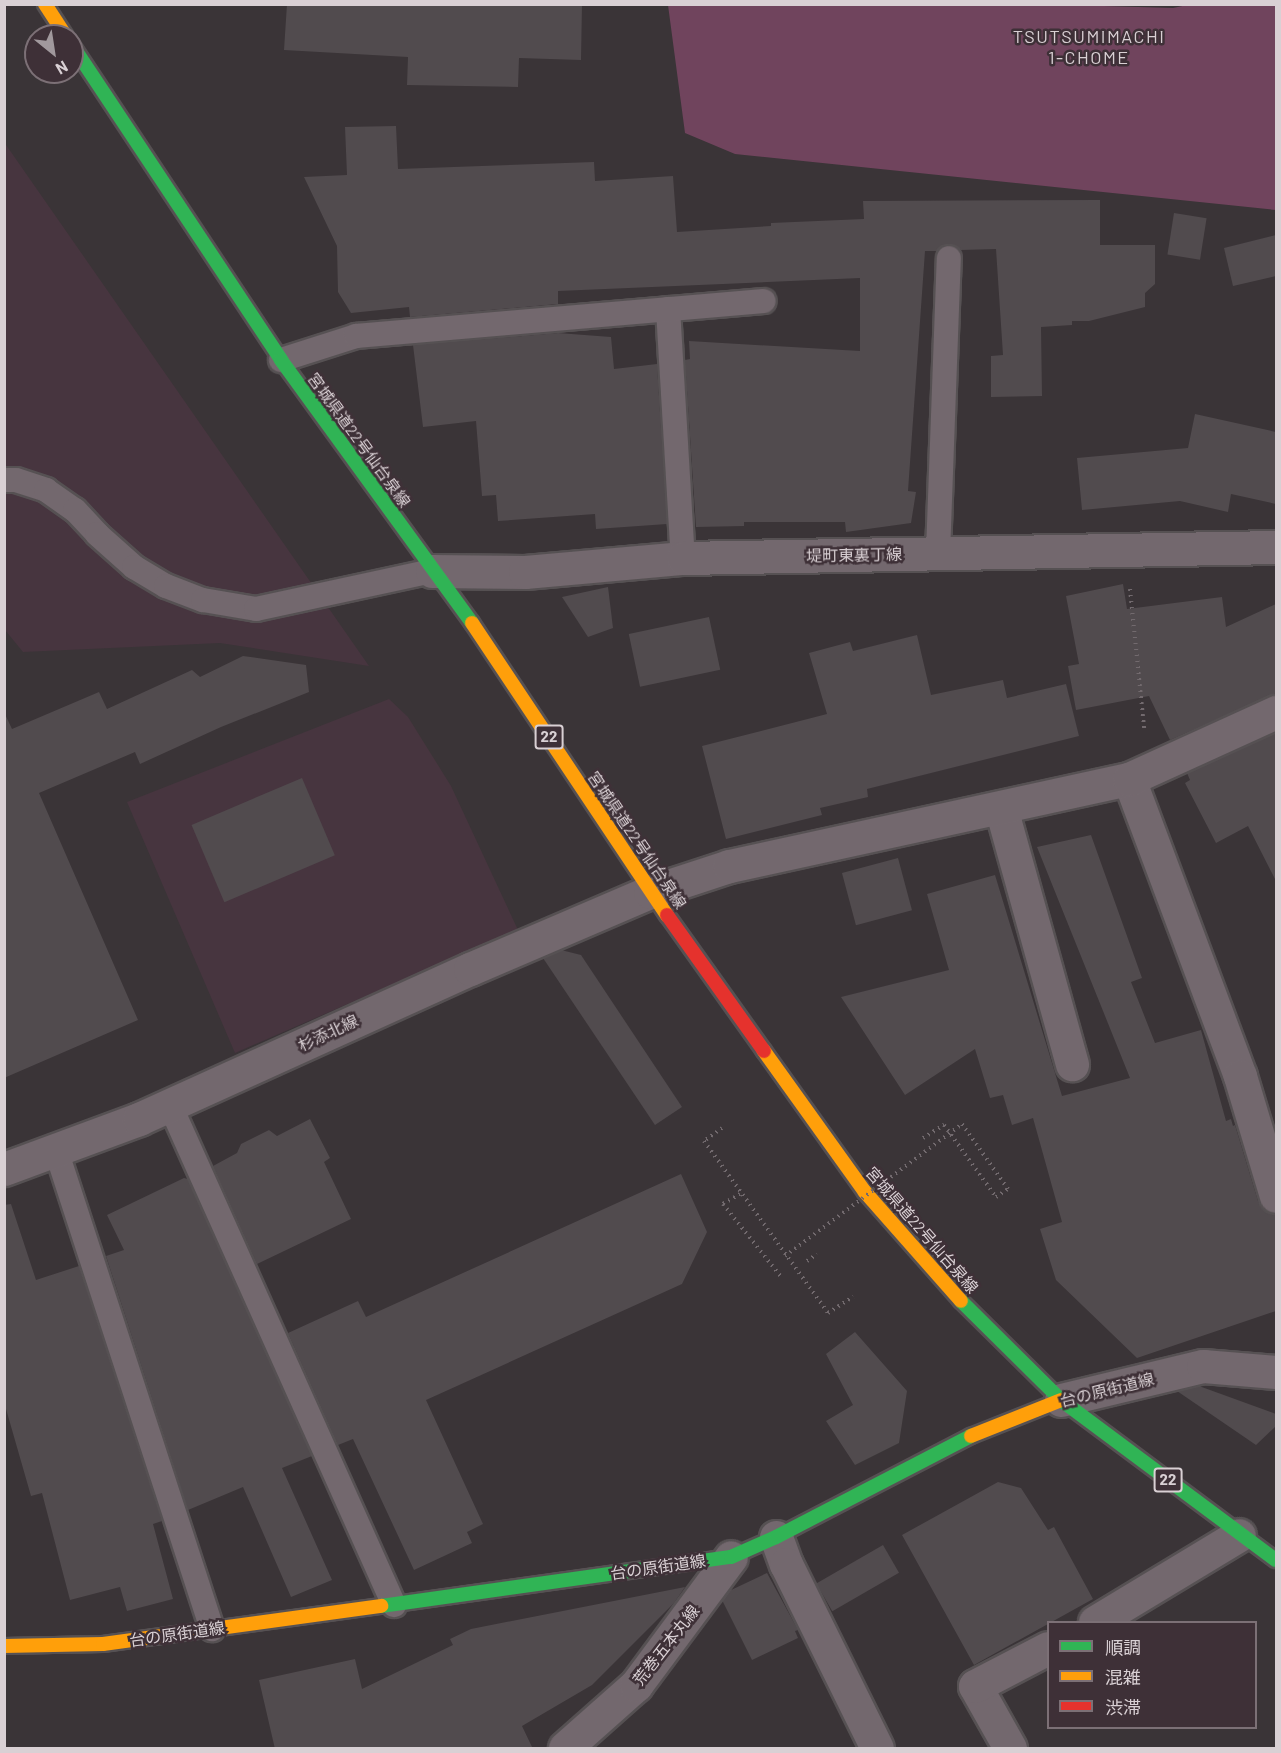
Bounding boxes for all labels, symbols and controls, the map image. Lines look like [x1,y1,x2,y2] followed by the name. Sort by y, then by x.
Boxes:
[24,24,84,84] north arrow
[1013,26,1165,68] district label: TSUTSUMIMACHI 1-CHOME
[53,57,72,79] text: N
[304,369,414,511] street label: 宮城県道22号仙台泉線
[806,545,902,565] street label: 堤町東裏丁線
[534,725,564,749] road number: 22
[584,768,690,912] street label: 宮城県道22号仙台泉線
[295,1011,361,1055] street label: 杉添北線
[862,1163,982,1297] street label: 宮城県道22号仙台泉線
[1058,1369,1156,1411] street label: 台の原街道線
[1153,1468,1183,1492] road number: 22
[609,1551,707,1583] street label: 台の原街道線
[629,1601,703,1689] street label: 荒巻五本丸線
[128,1618,226,1650] street label: 台の原街道線
[1047,1621,1257,1729] legend
[1105,1636,1141,1658] text: 順調
[1105,1666,1141,1688] text: 混雑
[1105,1696,1141,1718] text: 渋滞

